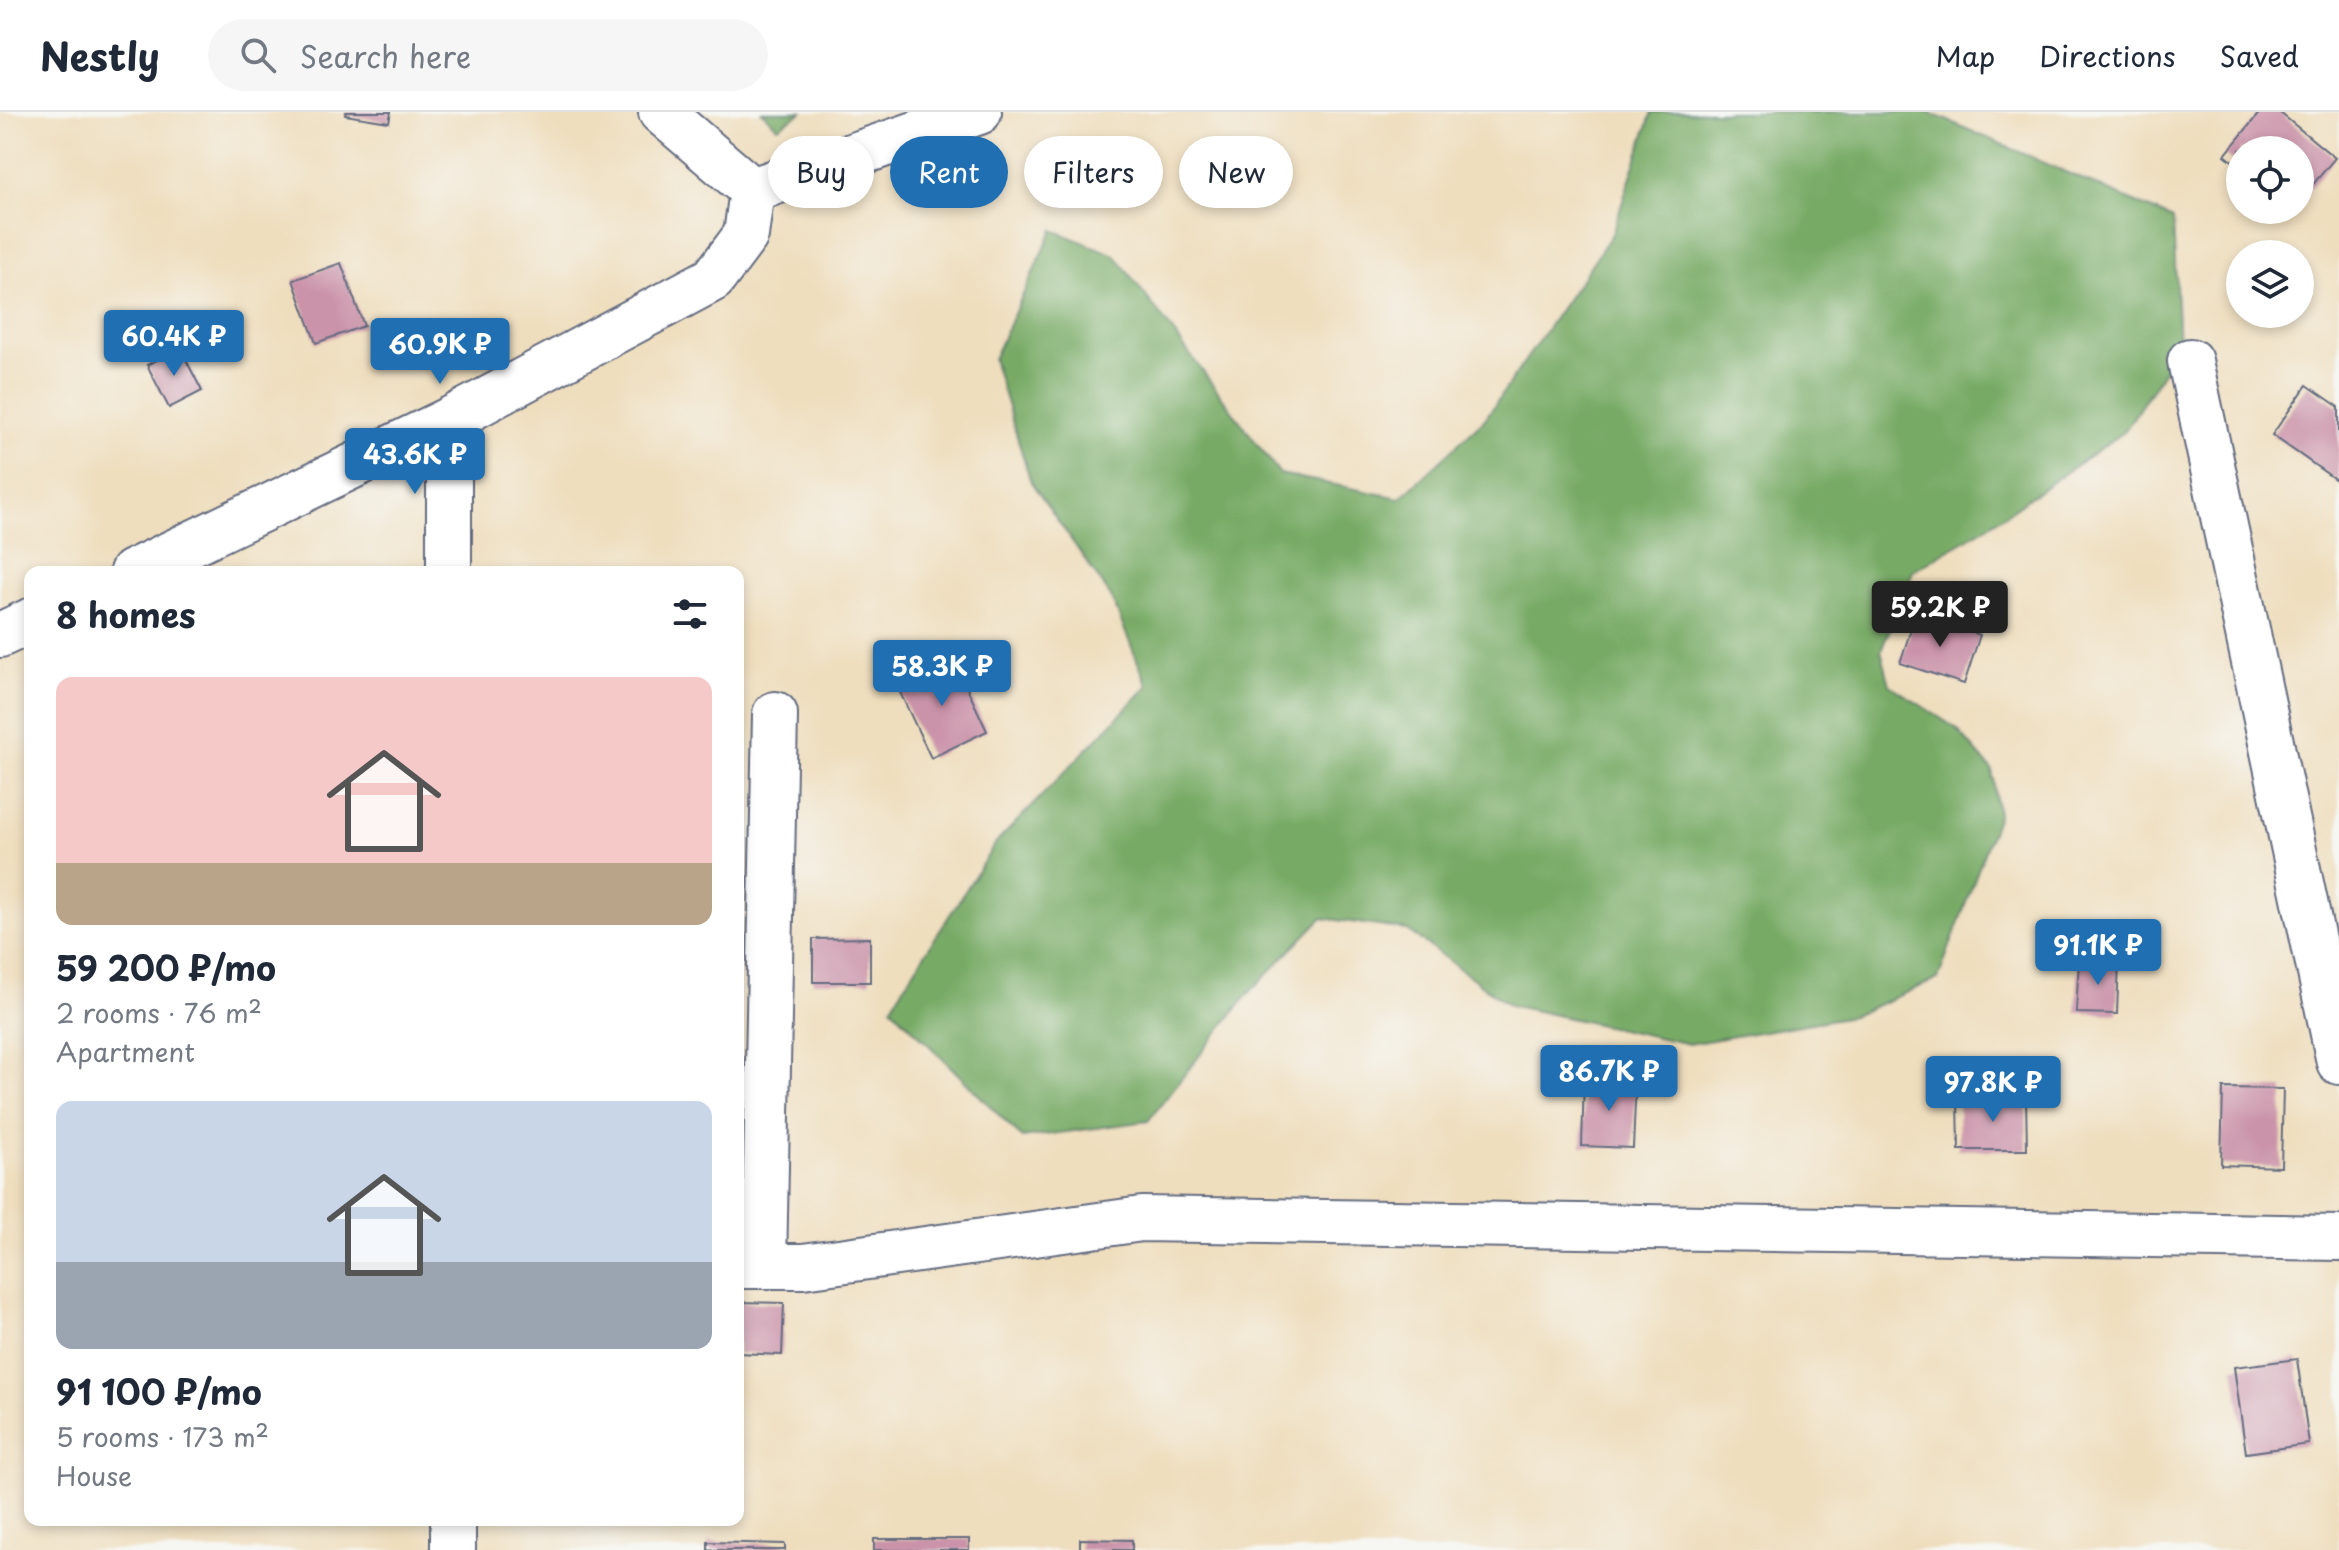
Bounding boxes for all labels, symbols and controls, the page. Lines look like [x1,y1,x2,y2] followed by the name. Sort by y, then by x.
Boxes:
[208,19,768,91] search box
[40,27,160,84] text: Nestly
[236,33,280,77] icon: search
[300,33,471,78] text: Search here
[1936,34,1995,77] text: Map
[2039,34,2176,77] text: Directions
[2220,34,2299,77] text: Saved
[768,136,874,208] chip: Buy
[890,136,1008,208] chip: Rent
[1024,136,1163,208] chip: Filters
[1179,136,1293,208] chip: New
[2226,136,2314,328] map controls
[2226,136,2314,224] button: locate
[2226,240,2314,328] button: layers
[100,310,248,378] pin: 60.4K ₽
[122,316,226,355] text: 60.4K ₽
[366,318,514,386] pin: 60.9K ₽
[389,324,491,363] text: 60.9K ₽
[341,428,489,496] pin: 43.6K ₽
[363,434,467,473] text: 43.6K ₽
[1866,581,2014,649] pin: 59.2K ₽
[1890,587,1990,626] text: 59.2K ₽
[56,588,196,640] text: 8 homes
[668,592,712,636] icon: filters
[868,640,1016,708] pin: 58.3K ₽
[891,646,993,685] text: 58.3K ₽
[312,729,456,873] icon: home
[2024,919,2172,987] pin: 91.1K ₽
[2053,925,2143,964] text: 91.1K ₽
[56,941,276,993] text: 59 200 ₽/mo
[56,993,262,1032] text: 2 rooms · 76 m²
[56,1032,195,1071] text: Apartment
[1535,1045,1683,1113] pin: 86.7K ₽
[1558,1051,1660,1090] text: 86.7K ₽
[1919,1056,2067,1124] pin: 97.8K ₽
[1944,1062,2042,1101] text: 97.8K ₽
[312,1153,456,1297] icon: home
[56,1365,262,1417] text: 91 100 ₽/mo
[56,1417,269,1456] text: 5 rooms · 173 m²
[56,1456,132,1495] text: House

